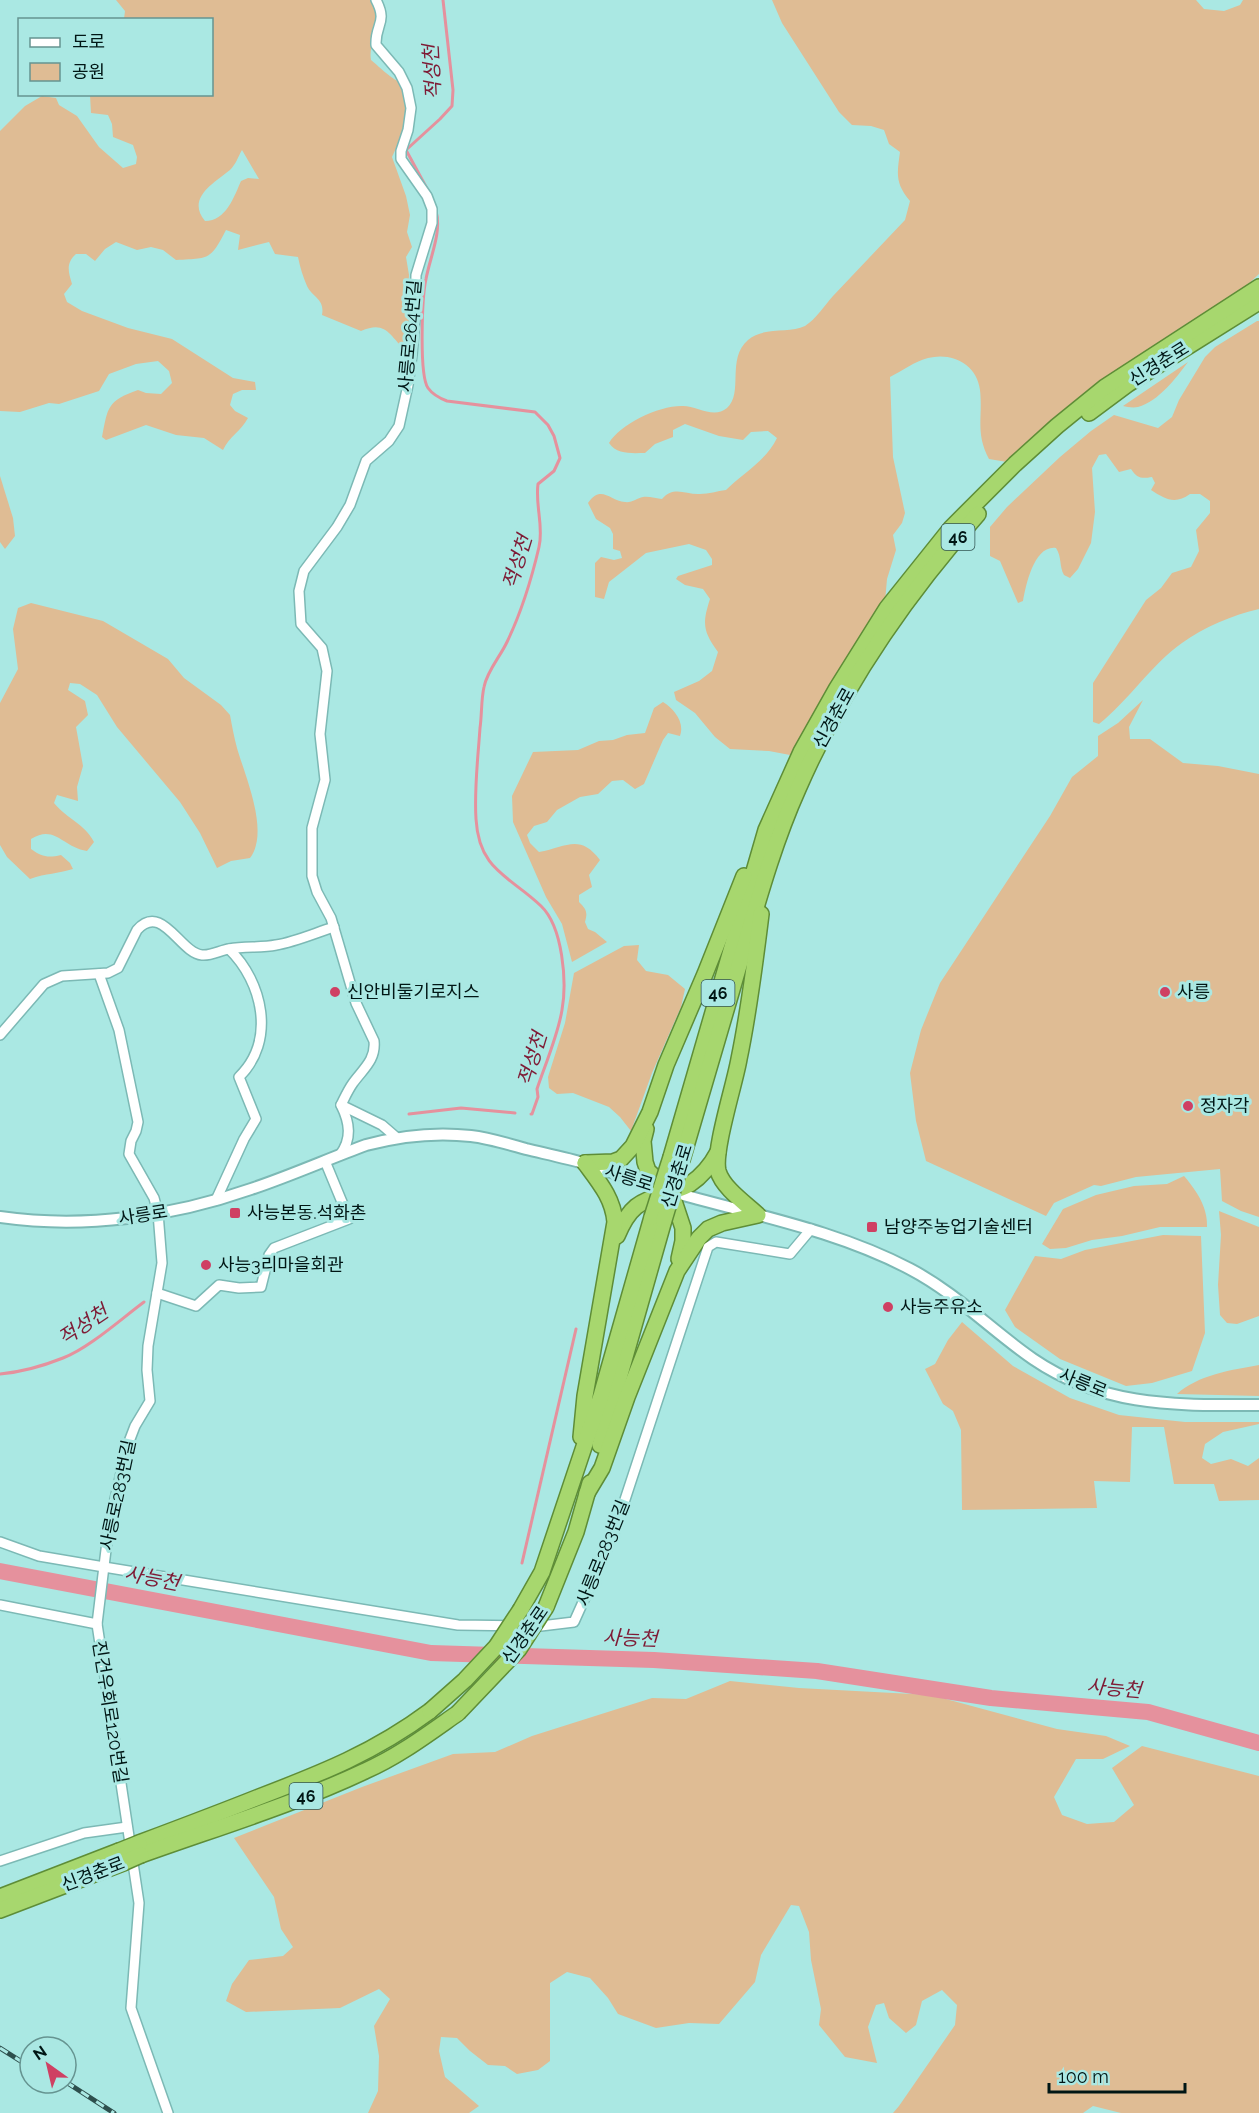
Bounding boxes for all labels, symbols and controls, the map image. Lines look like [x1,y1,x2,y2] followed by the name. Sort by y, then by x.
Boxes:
[18,18,213,96] legend
[72,31,105,52] text: 도로
[418,41,445,100] water label: 적성천
[72,61,105,82] text: 공원
[394,279,425,393] street label: 사릉로264번길
[1125,337,1192,390] street label: 신경춘로
[942,524,974,550] road number: 46
[497,530,537,592] water label: 적성천
[808,684,859,752] street label: 신경춘로
[702,980,734,1006] road number: 46
[347,981,479,1002] place label: 신안비둘기로지스
[1177,981,1210,1002] place label: 사릉
[328,985,342,999] marker: 신안비둘기로지스
[1158,985,1172,999] marker: 사릉
[512,1027,552,1089] water label: 적성천
[1200,1095,1250,1116] place label: 정자각
[1181,1099,1195,1113] marker: 정자각
[657,1141,696,1211] street label: 신경춘로
[602,1160,656,1195] street label: 사릉로
[117,1200,169,1229] street label: 사릉로
[247,1202,366,1223] place label: 사능본동.석화촌
[228,1206,242,1220] marker: 사능본동.석화촌
[884,1216,1033,1237] place label: 남양주농업기술센터
[865,1220,879,1234] marker: 남양주농업기술센터
[218,1254,344,1275] place label: 사능3리마을회관
[199,1258,213,1272] marker: 사능3리마을회관
[900,1296,983,1317] place label: 사능주유소
[53,1298,115,1350] water label: 적성천
[881,1300,895,1314] marker: 사능주유소
[1056,1363,1110,1402] street label: 사릉로
[96,1438,139,1552] street label: 사릉로283번길
[572,1497,633,1609] street label: 사릉로283번길
[123,1561,184,1596] water label: 사능천
[497,1602,552,1668] street label: 신경춘로
[602,1625,661,1651] water label: 사능천
[89,1639,132,1785] street label: 진건우회로120번길
[1085,1674,1145,1703] water label: 사능천
[290,1783,322,1809] road number: 46
[58,1852,128,1895] street label: 신경춘로
[18,2035,78,2095] north arrow
[30,2042,50,2064] text: N
[1049,2056,1186,2094] scale bar
[1058,2066,1109,2087] text: 100 m

